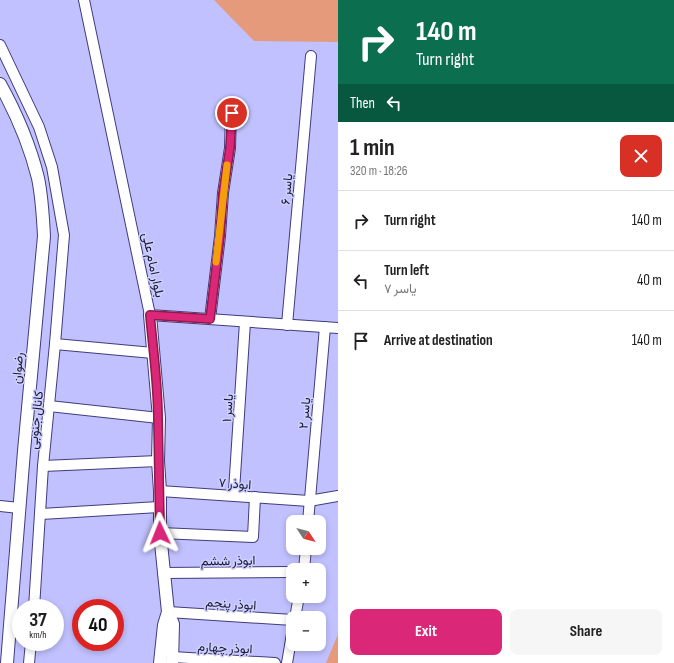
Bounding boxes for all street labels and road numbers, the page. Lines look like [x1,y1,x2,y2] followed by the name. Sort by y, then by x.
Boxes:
[278,173,296,205] street label: یاسر ۶
[138,231,168,299] street label: بلوار امام علی
[9,351,27,385] street label: رضوان
[25,390,47,450] street label: کانال جنوبی
[219,393,237,423] street label: یاسر ۱
[296,397,314,430] street label: یاسر ۲
[218,475,252,493] street label: ابوذر ۷
[200,553,256,569] street label: ابوذر ششم
[205,594,257,615] street label: ابوذر پنجم
[197,639,253,658] street label: ابوذر چهارم

